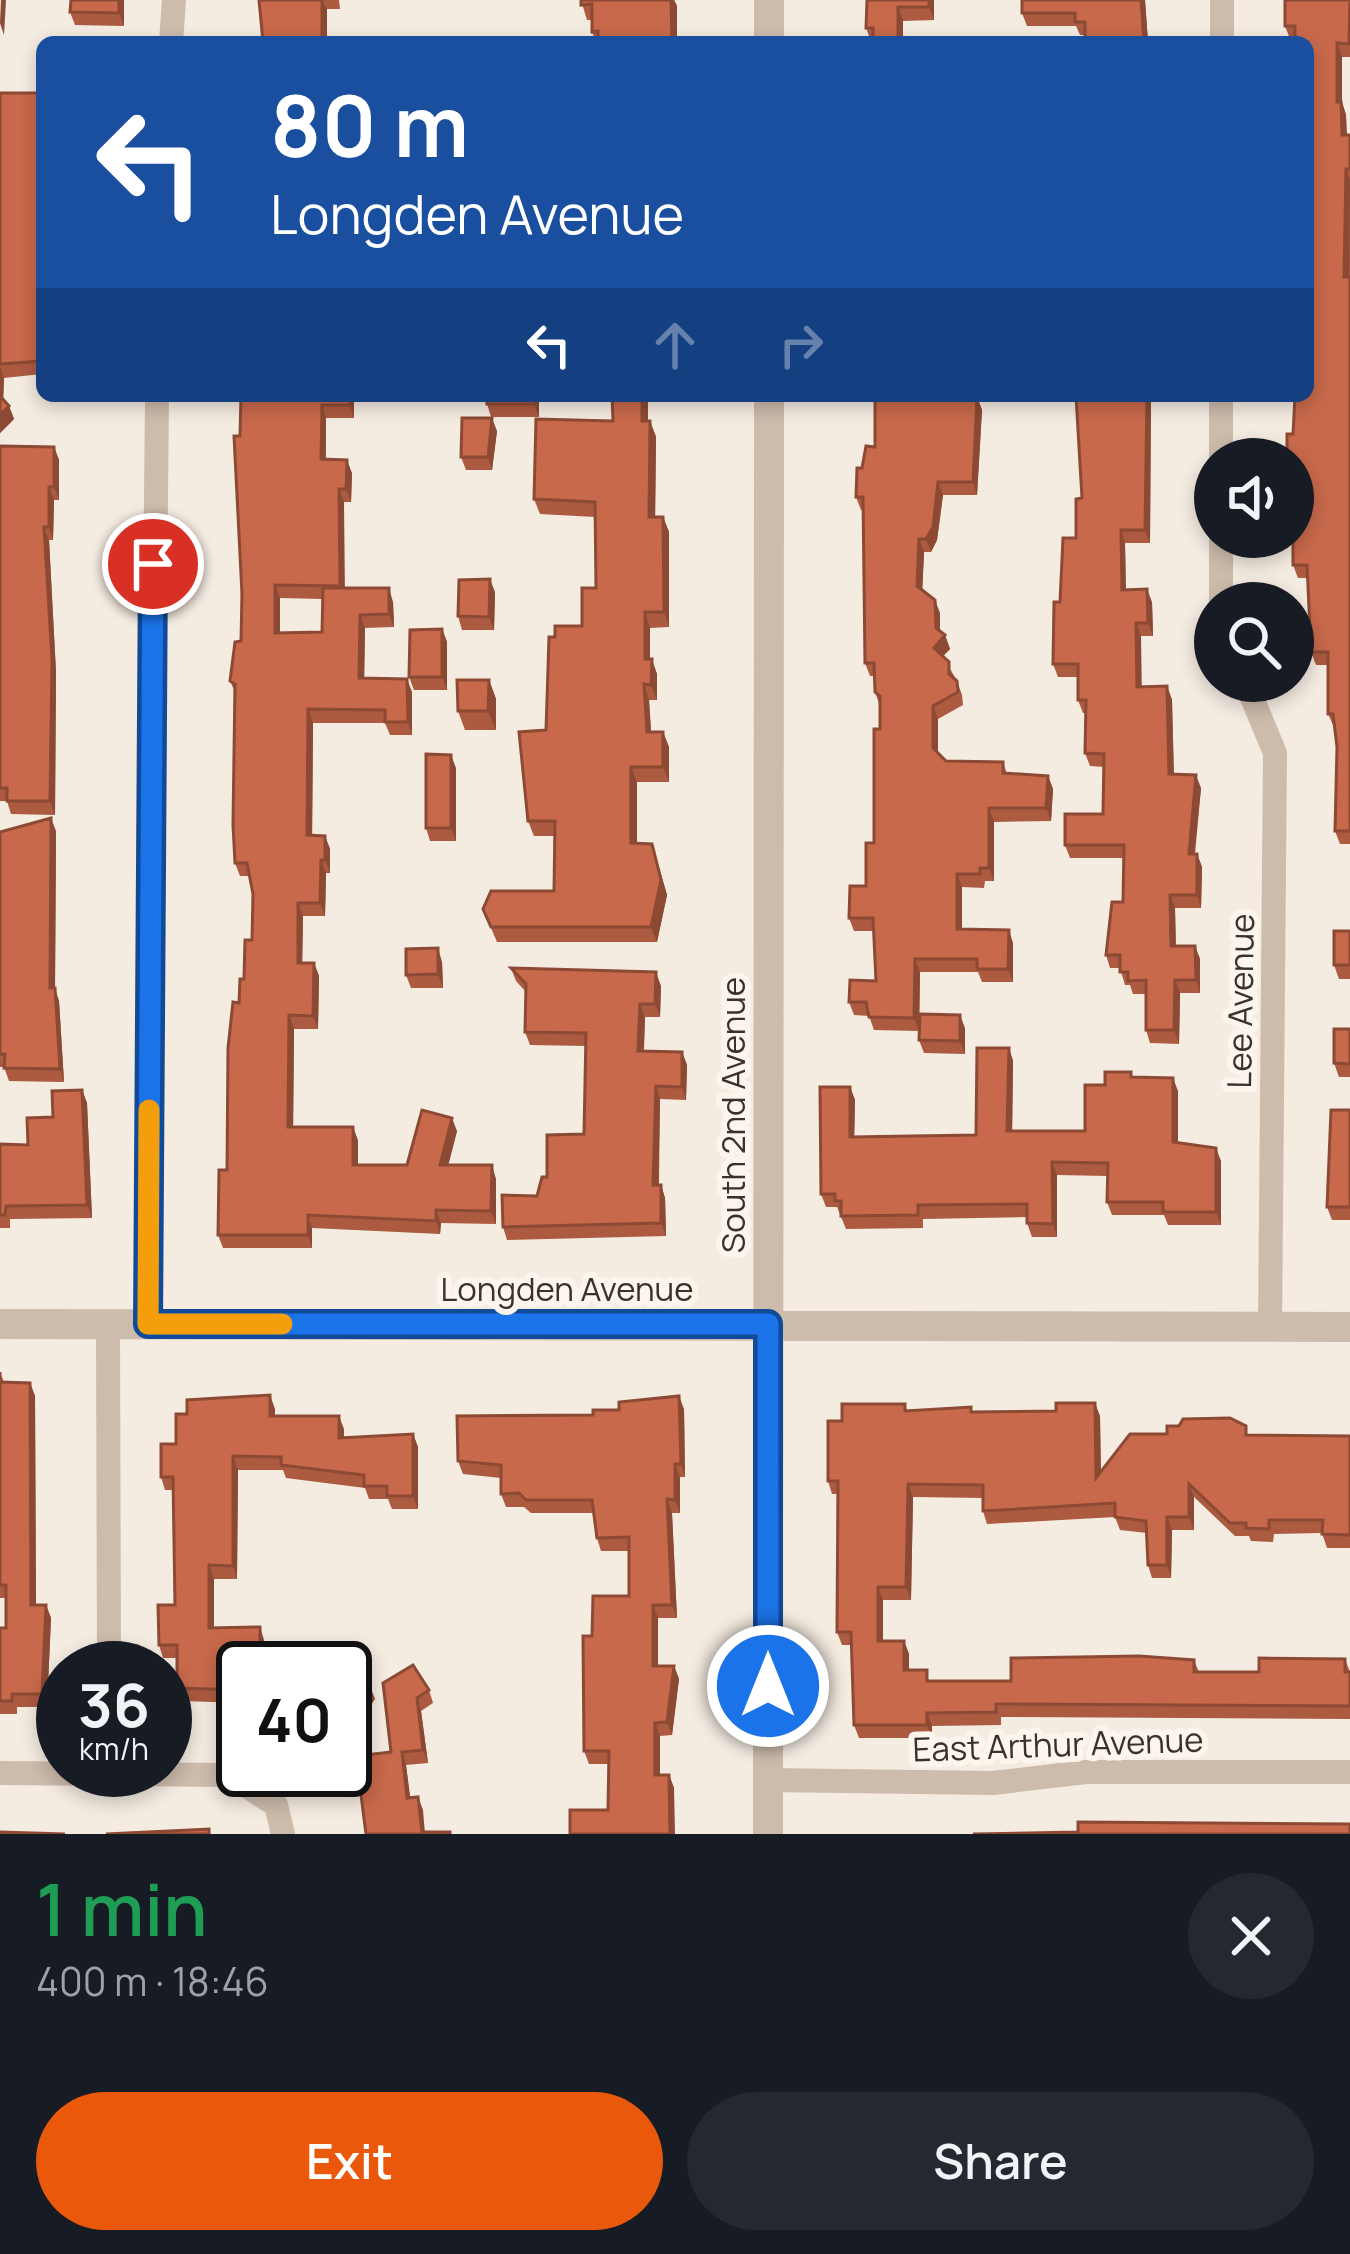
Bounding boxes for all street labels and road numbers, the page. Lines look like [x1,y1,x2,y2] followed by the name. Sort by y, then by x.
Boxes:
[1216,913,1264,1089] street label: Lee Avenue
[710,977,755,1253] street label: South 2nd Avenue
[440,1266,694,1311] street label: Longden Avenue
[912,1716,1204,1772] street label: East Arthur Avenue

